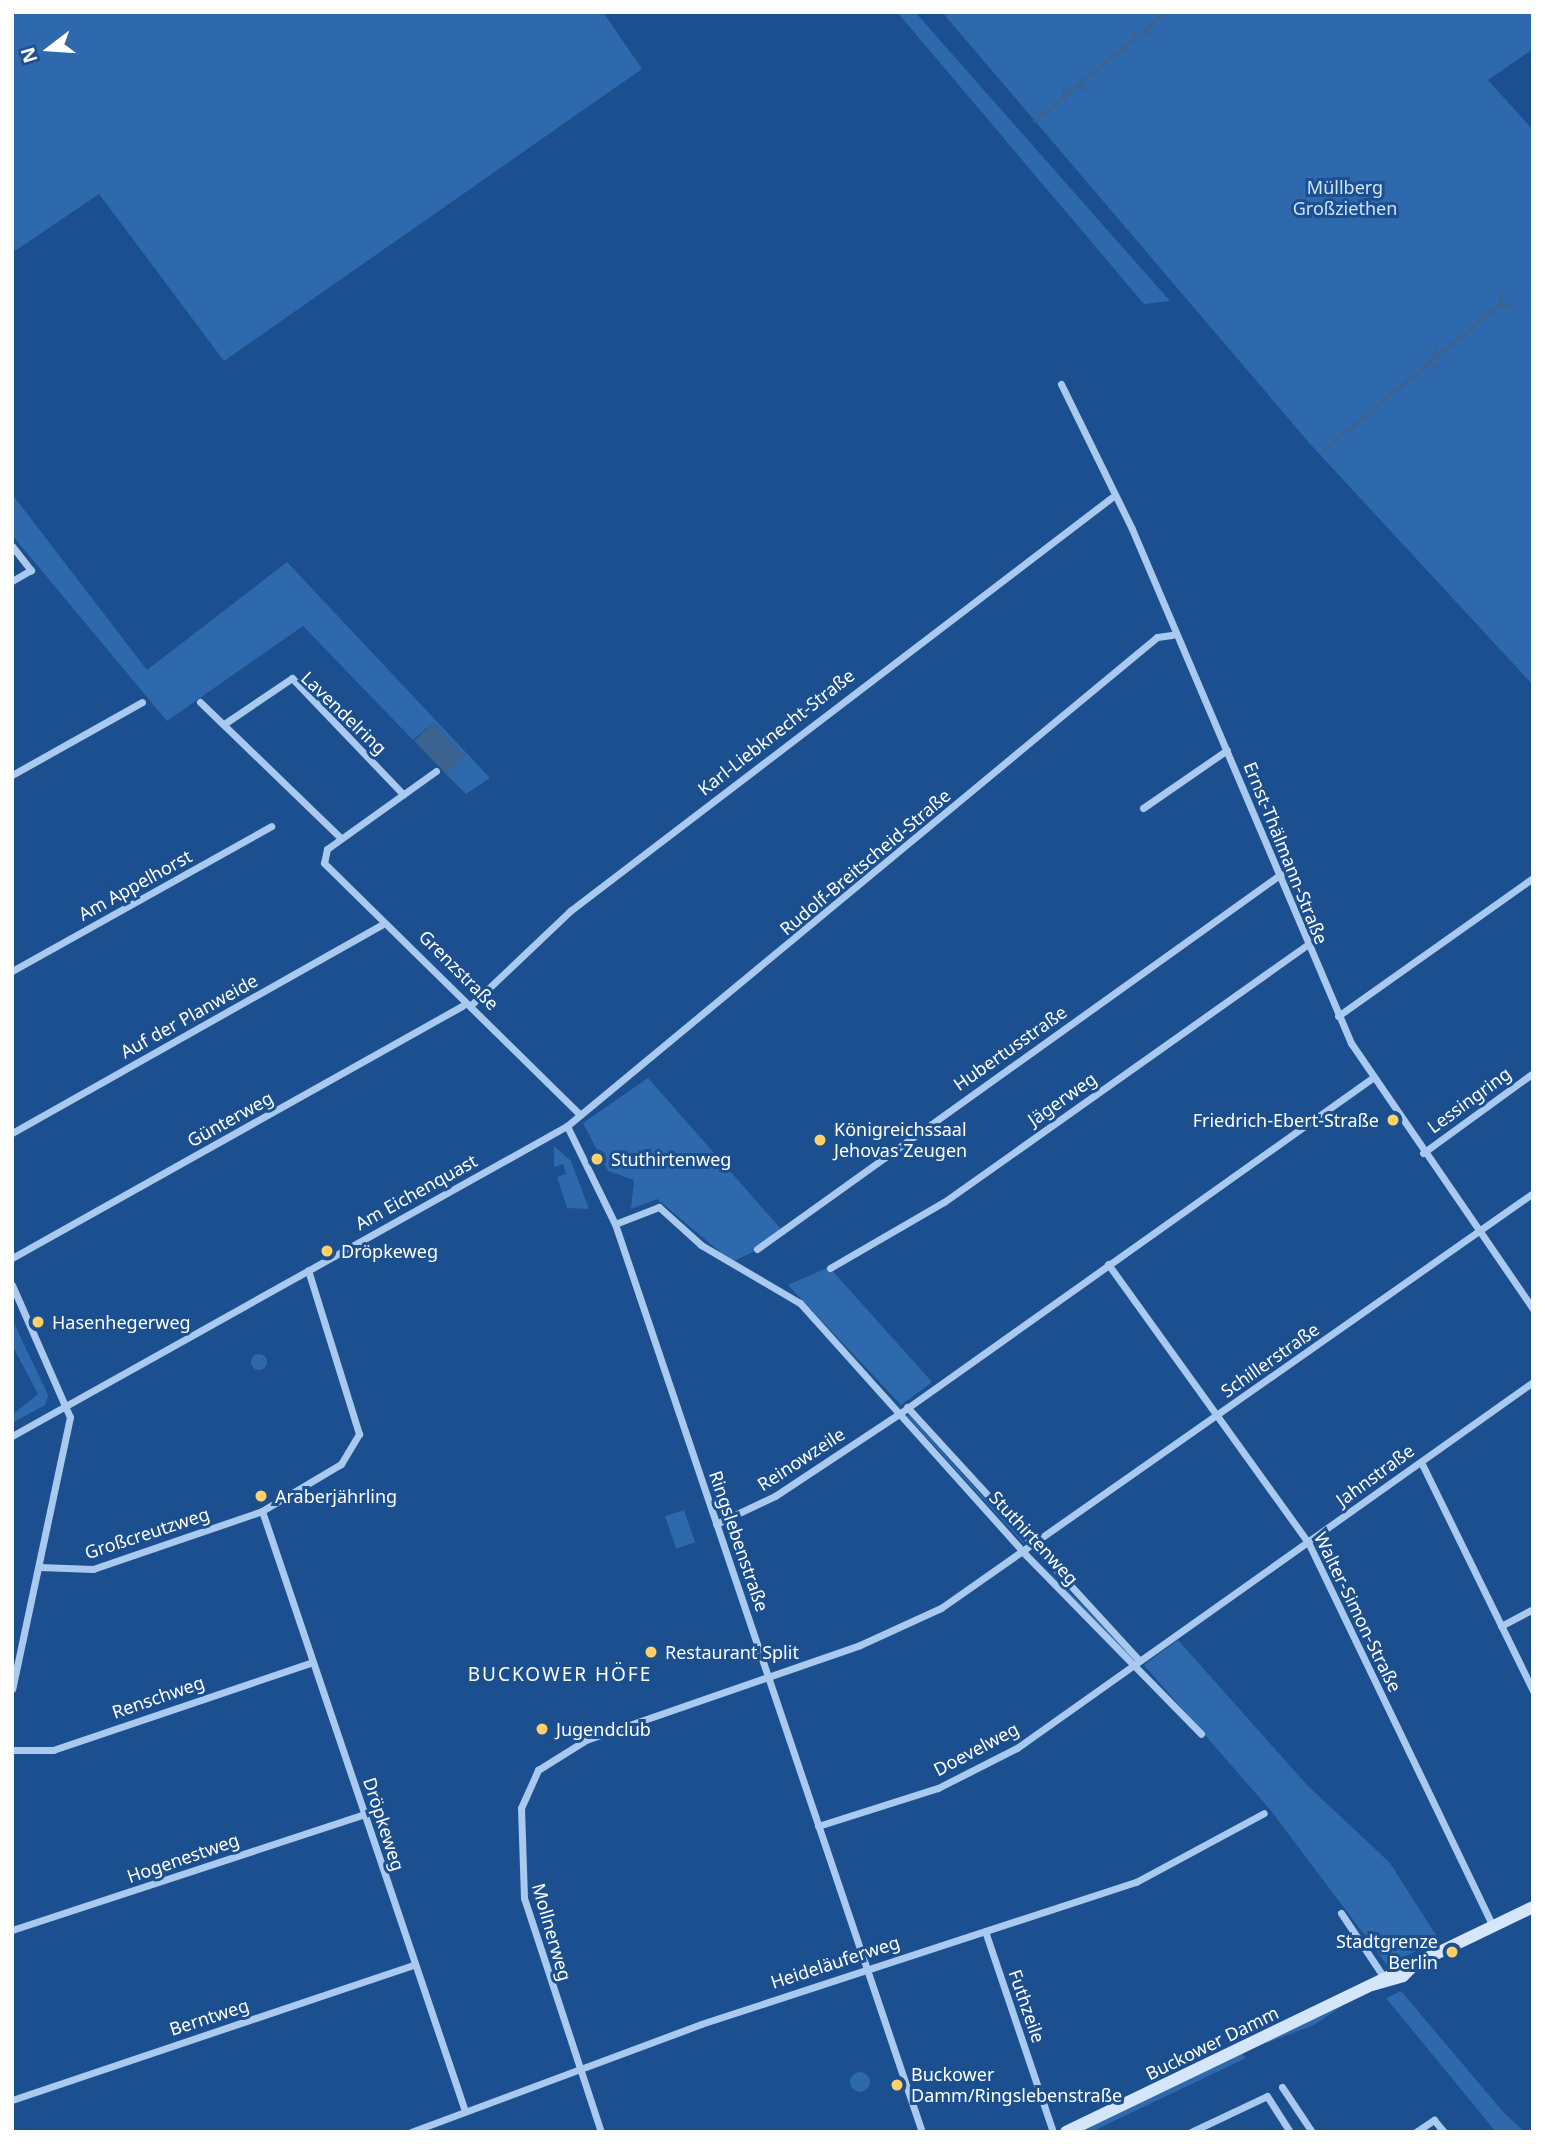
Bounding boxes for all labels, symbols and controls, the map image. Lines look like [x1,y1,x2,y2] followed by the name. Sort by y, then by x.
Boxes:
[14,14,84,84] north arrow
[14,44,44,66] text: N
[1293,177,1397,220] park label: Müllberg Großziethen
[694,664,858,800] street label: Karl-Liebknecht-Straße
[297,667,391,759] street label: Lavendelring
[1240,759,1332,947] street label: Ernst-Thälmann-Straße
[775,784,955,940] street label: Rudolf-Breitscheid-Straße
[75,845,195,925] street label: Am Appelhorst
[415,926,503,1014] street label: Grenzstraße
[117,969,261,1063] street label: Auf der Planweide
[949,1001,1071,1095] street label: Hubertusstraße
[1423,1062,1515,1138] street label: Lessingring
[1023,1067,1101,1131] street label: Jägerweg
[183,1087,277,1151] street label: Günterweg
[1193,1109,1379,1131] place label: Friedrich-Ebert-Straße
[1385,1112,1401,1128] marker: Friedrich-Ebert-Straße
[834,1119,967,1162] place label: Königreichssaal Jehovas Zeugen
[812,1132,828,1148] marker: Königreichssaal Jehovas Zeugen
[611,1148,731,1170] place label: Stuthirtenweg
[351,1150,481,1234] street label: Am Eichenquast
[589,1151,605,1167] marker: Stuthirtenweg
[341,1240,438,1262] place label: Dröpkeweg
[319,1243,335,1259] marker: Dröpkeweg
[52,1311,191,1333] place label: Hasenhegerweg
[30,1314,46,1330] marker: Hasenhegerweg
[1217,1318,1323,1402] street label: Schillerstraße
[753,1423,849,1495] street label: Reinowzeile
[1332,1440,1418,1510] street label: Jahnstraße
[705,1468,773,1614] street label: Ringslebenstraße
[275,1485,397,1507] place label: Araberjährling
[985,1487,1083,1589] street label: Stuthirtenweg
[253,1488,269,1504] marker: Araberjährling
[82,1503,212,1563] street label: Großcreutzweg
[1310,1529,1406,1695] street label: Walter-Simon-Straße
[665,1641,799,1663] place label: Restaurant Split
[643,1644,659,1660] marker: Restaurant Split
[469,1664,651,1686] district label: BUCKOWER HÖFE
[109,1671,207,1723] street label: Renschweg
[556,1718,651,1740] place label: Jugendclub
[930,1718,1022,1780] street label: Doevelweg
[534,1721,550,1737] marker: Jugendclub
[359,1775,409,1873] street label: Dröpkeweg
[124,1829,242,1887] street label: Hogenestweg
[528,1881,576,1983] street label: Mollnerweg
[768,1931,902,1993] street label: Heideläuferweg
[1336,1931,1438,1974] place label: Stadtgrenze Berlin
[1444,1944,1460,1960] marker: Stadtgrenze Berlin
[1004,1966,1050,2046] street label: Futhzeile
[167,1994,251,2040] street label: Berntweg
[1142,2002,1282,2084] street label: Buckower Damm
[911,2064,1122,2106] place label: Buckower Damm/Ringslebenstraße
[889,2077,905,2093] marker: Buckower Damm/Ringslebenstraße

